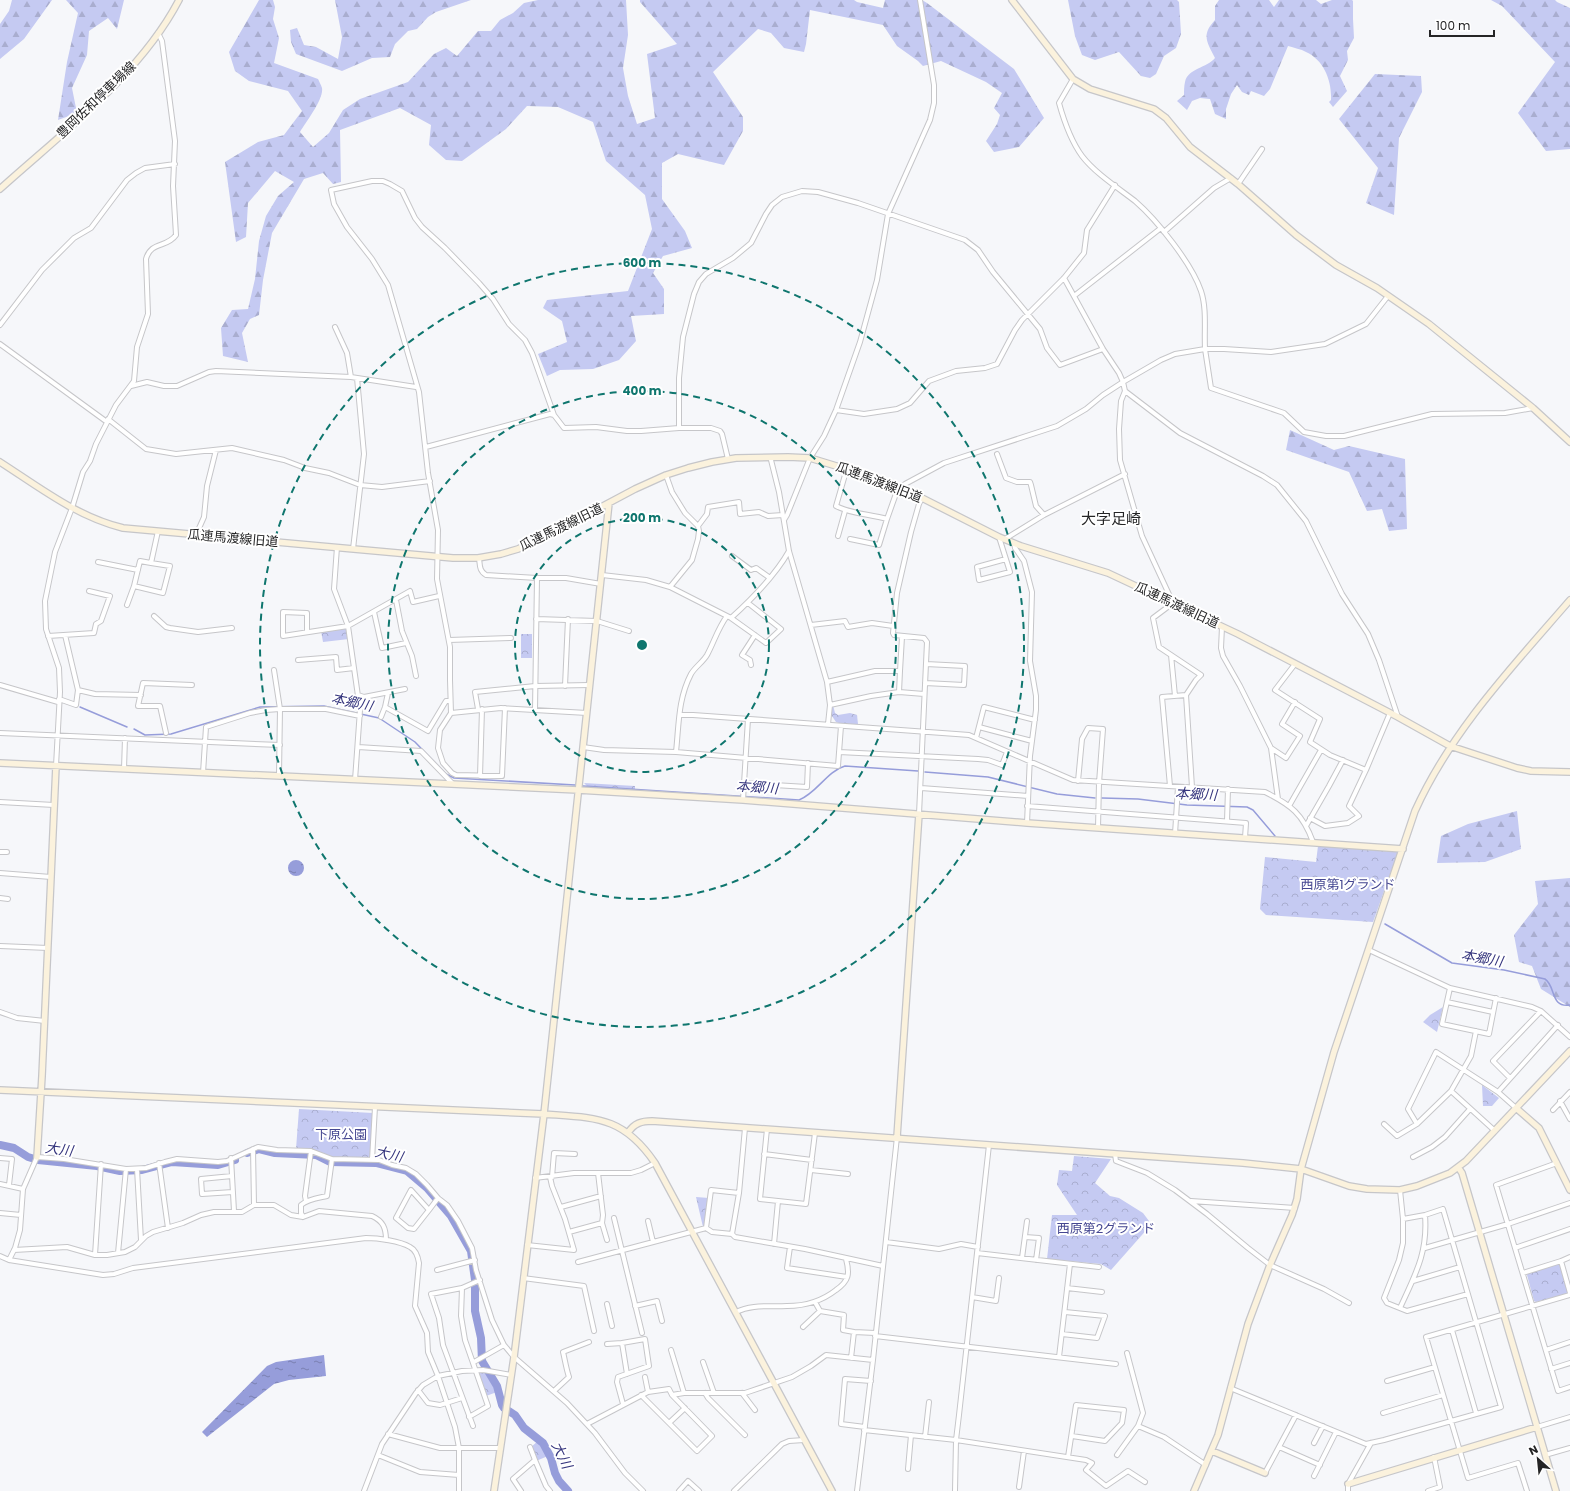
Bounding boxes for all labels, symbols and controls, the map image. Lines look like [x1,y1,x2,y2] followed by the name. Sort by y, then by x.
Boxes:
[1430,12,1494,38] scale bar
[1436,17,1470,34] text: 100 m
[52,57,140,143] street label: 豊岡佐和停車場線
[623,254,662,271] text: 600 m
[622,382,662,399] text: 400 m
[833,457,925,507] street label: 瓜連馬渡線旧道
[516,499,606,555] street label: 瓜連馬渡線旧道
[1081,508,1141,529] district label: 大字足崎
[623,509,661,526] text: 200 m
[187,525,279,551] street label: 瓜連馬渡線旧道
[1132,577,1222,633] street label: 瓜連馬渡線旧道
[635,638,649,652] centre of rings
[329,688,377,717] water label: 本郷川
[735,776,781,799] water label: 本郷川
[1175,783,1219,805] water label: 本郷川
[1300,875,1396,894] park label: 西原第1グランド
[1460,945,1506,972] water label: 本郷川
[315,1125,367,1144] park label: 下原公園
[44,1137,76,1161] water label: 大川
[373,1141,407,1167] water label: 大川
[1057,1219,1155,1238] park label: 西原第2グランド
[547,1438,578,1474] water label: 大川
[1518,1439,1558,1479] north arrow
[1526,1441,1541,1459] text: N

